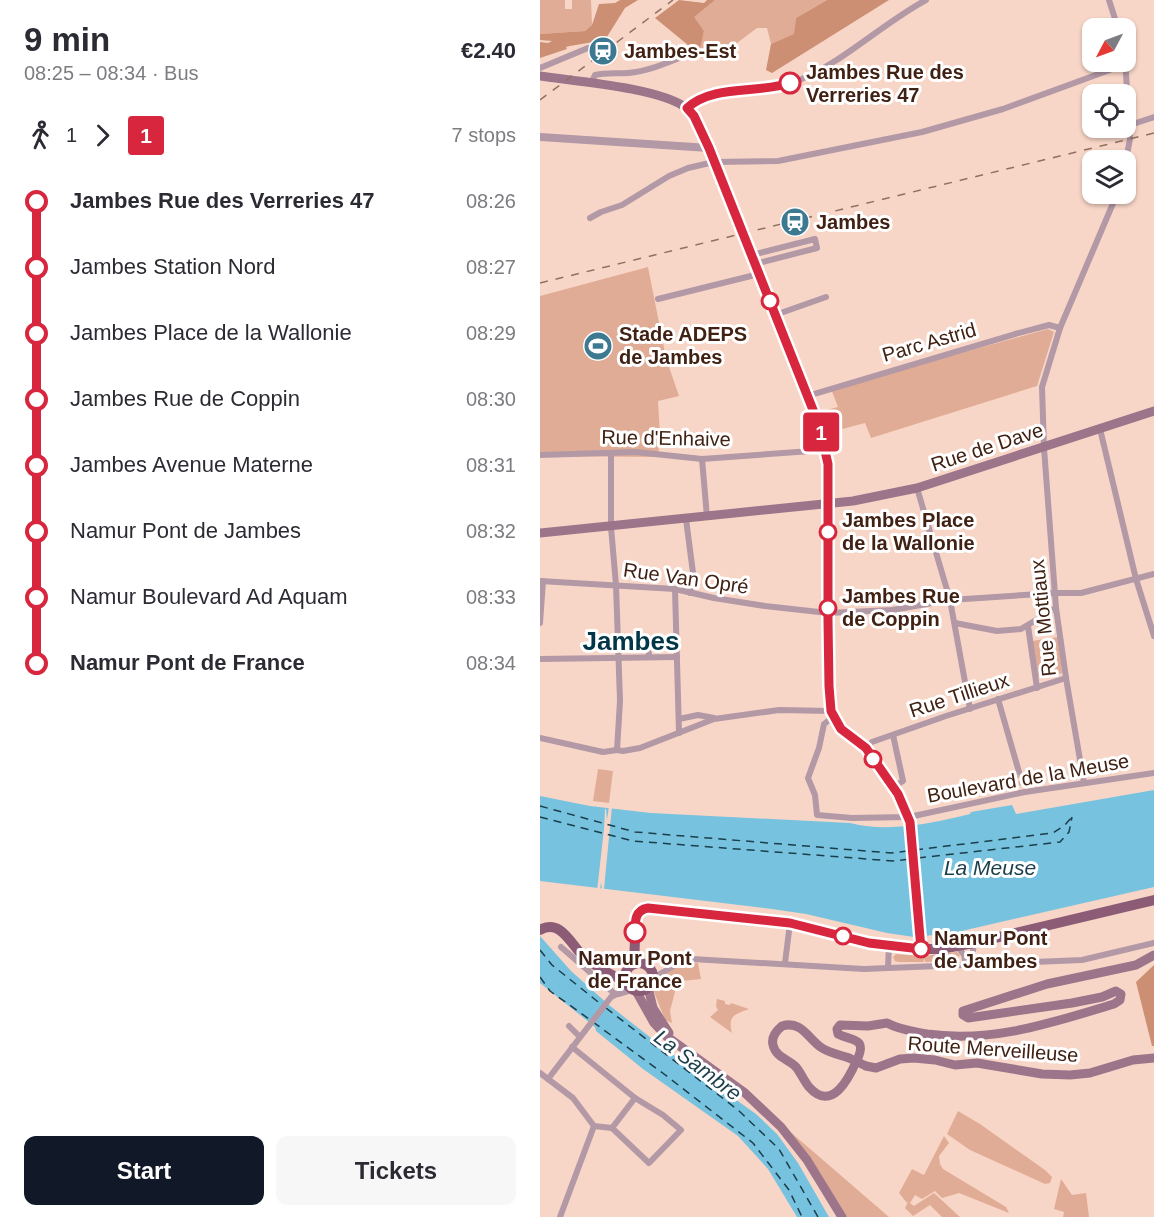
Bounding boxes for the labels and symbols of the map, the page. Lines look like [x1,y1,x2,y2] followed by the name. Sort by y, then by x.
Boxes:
[1082,18,1136,72] north arrow
[587,35,619,67] station icon: Jambes-Est
[624,40,737,62] place label: Jambes-Est
[806,61,964,106] place label: Jambes Rue des Verreries 47
[779,72,801,94] marker: Jambes Rue des Verreries 47
[779,206,811,238] station icon: Jambes
[816,211,891,233] place label: Jambes
[761,292,779,310] unlabelled marker
[879,318,979,366] street label: Parc Astrid
[619,323,747,368] place label: Stade ADEPS de Jambes
[582,330,614,362] sports icon: Stade ADEPS de Jambes
[802,412,840,452] line badge: 1
[928,418,1046,476] street label: Rue de Dave
[601,426,731,450] street label: Rue d'Enhaive
[842,509,975,554] place label: Jambes Place de la Wallonie
[819,523,837,541] marker: Jambes Place de la Wallonie
[622,558,750,598] street label: Rue Van Opré
[1026,558,1060,678] street label: Rue Mottiaux
[842,585,960,630] place label: Jambes Rue de Coppin
[819,599,837,617] marker: Jambes Rue de Coppin
[583,626,679,656] district label: Jambes
[906,669,1012,721] street label: Rue Tillieux
[925,749,1131,807] street label: Boulevard de la Meuse
[864,750,882,768] unlabelled marker
[944,856,1036,879] water label: La Meuse
[624,921,646,943] marker: Namur Pont de France
[834,927,852,945] unlabelled marker
[934,927,1048,972] place label: Namur Pont de Jambes
[912,940,930,958] marker: Namur Pont de Jambes
[578,947,692,992] place label: Namur Pont de France
[650,1025,746,1105] water label: La Sambre
[907,1032,1079,1066] street label: Route Merveilleuse

